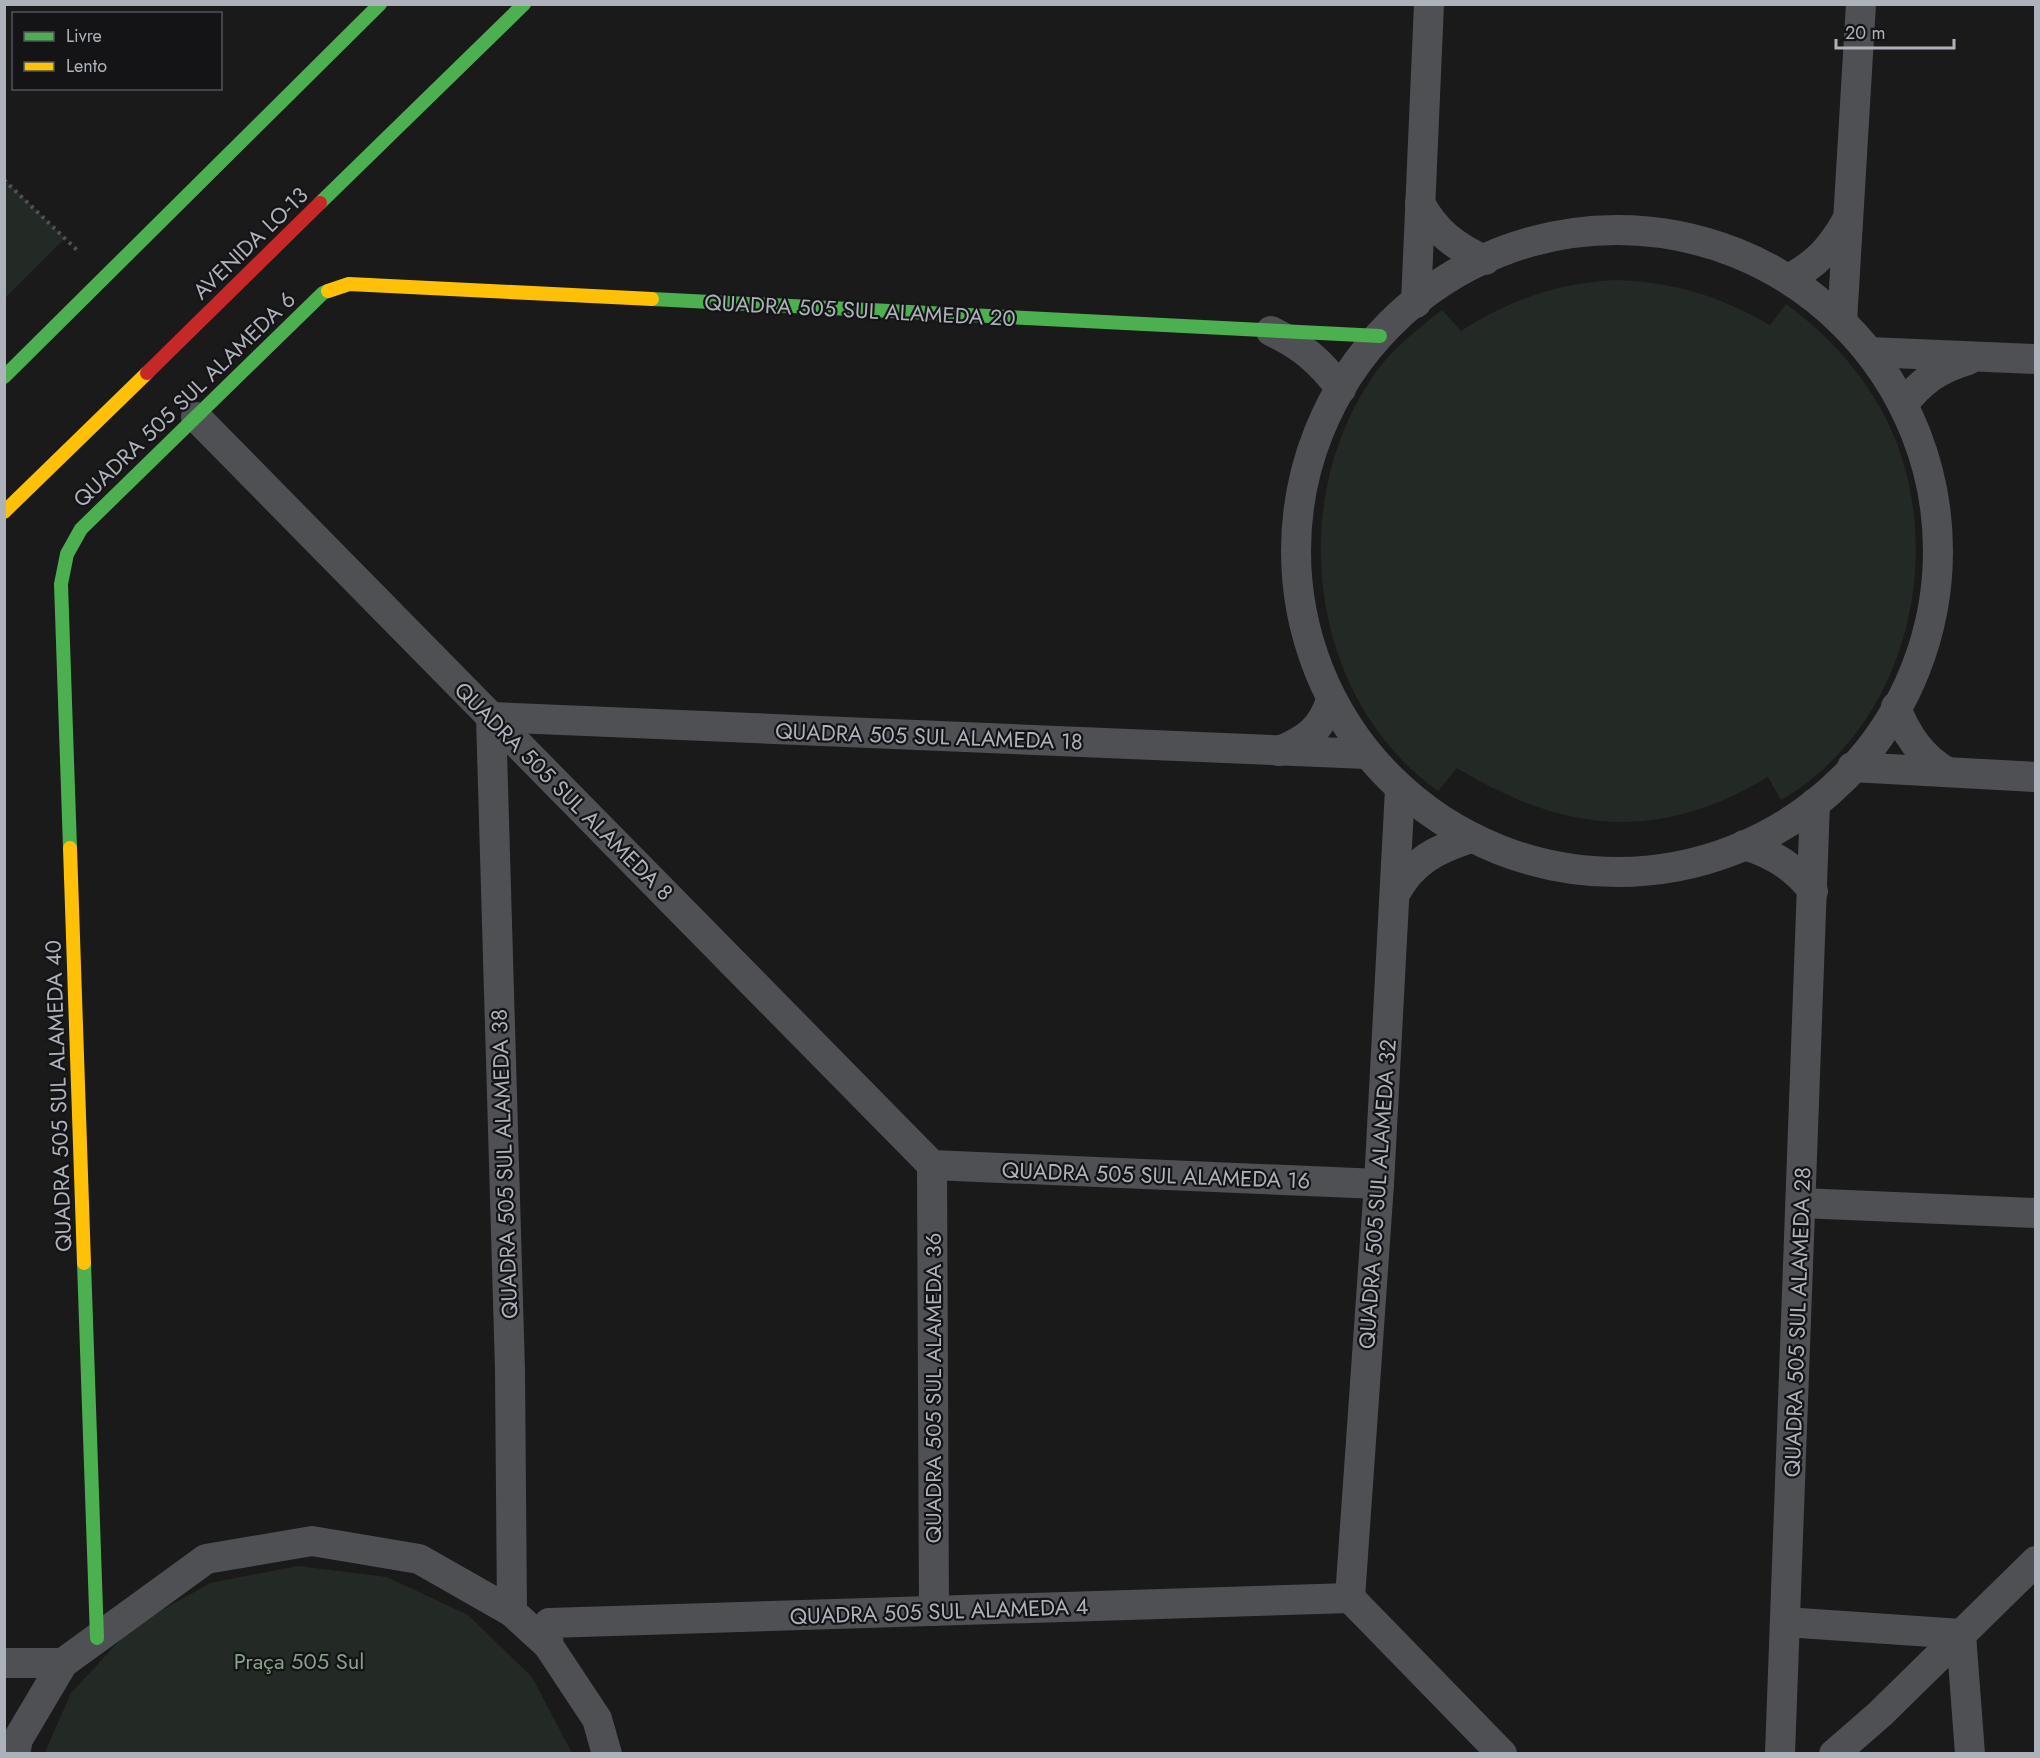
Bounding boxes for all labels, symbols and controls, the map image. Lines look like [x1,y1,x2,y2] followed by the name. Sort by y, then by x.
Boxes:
[12,12,222,90] legend
[1836,12,1954,50] scale bar
[1845,20,1885,46] text: 20 m
[66,23,102,49] text: Livre
[66,53,107,79] text: Lento
[185,179,315,307] street label: AVENIDA LO-13
[65,284,303,514] street label: QUADRA 505 SUL ALAMEDA 6
[704,286,1016,334] street label: QUADRA 505 SUL ALAMEDA 20
[447,674,681,908] street label: QUADRA 505 SUL ALAMEDA 8
[775,715,1083,757] street label: QUADRA 505 SUL ALAMEDA 18
[37,940,79,1252] street label: QUADRA 505 SUL ALAMEDA 40
[483,1009,525,1319] street label: QUADRA 505 SUL ALAMEDA 38
[1350,1038,1404,1350] street label: QUADRA 505 SUL ALAMEDA 32
[1001,1154,1311,1196] street label: QUADRA 505 SUL ALAMEDA 16
[1776,1166,1818,1478] street label: QUADRA 505 SUL ALAMEDA 28
[917,1233,949,1543] street label: QUADRA 505 SUL ALAMEDA 36
[789,1590,1089,1632] street label: QUADRA 505 SUL ALAMEDA 4
[234,1645,364,1677] park label: Praça 505 Sul

